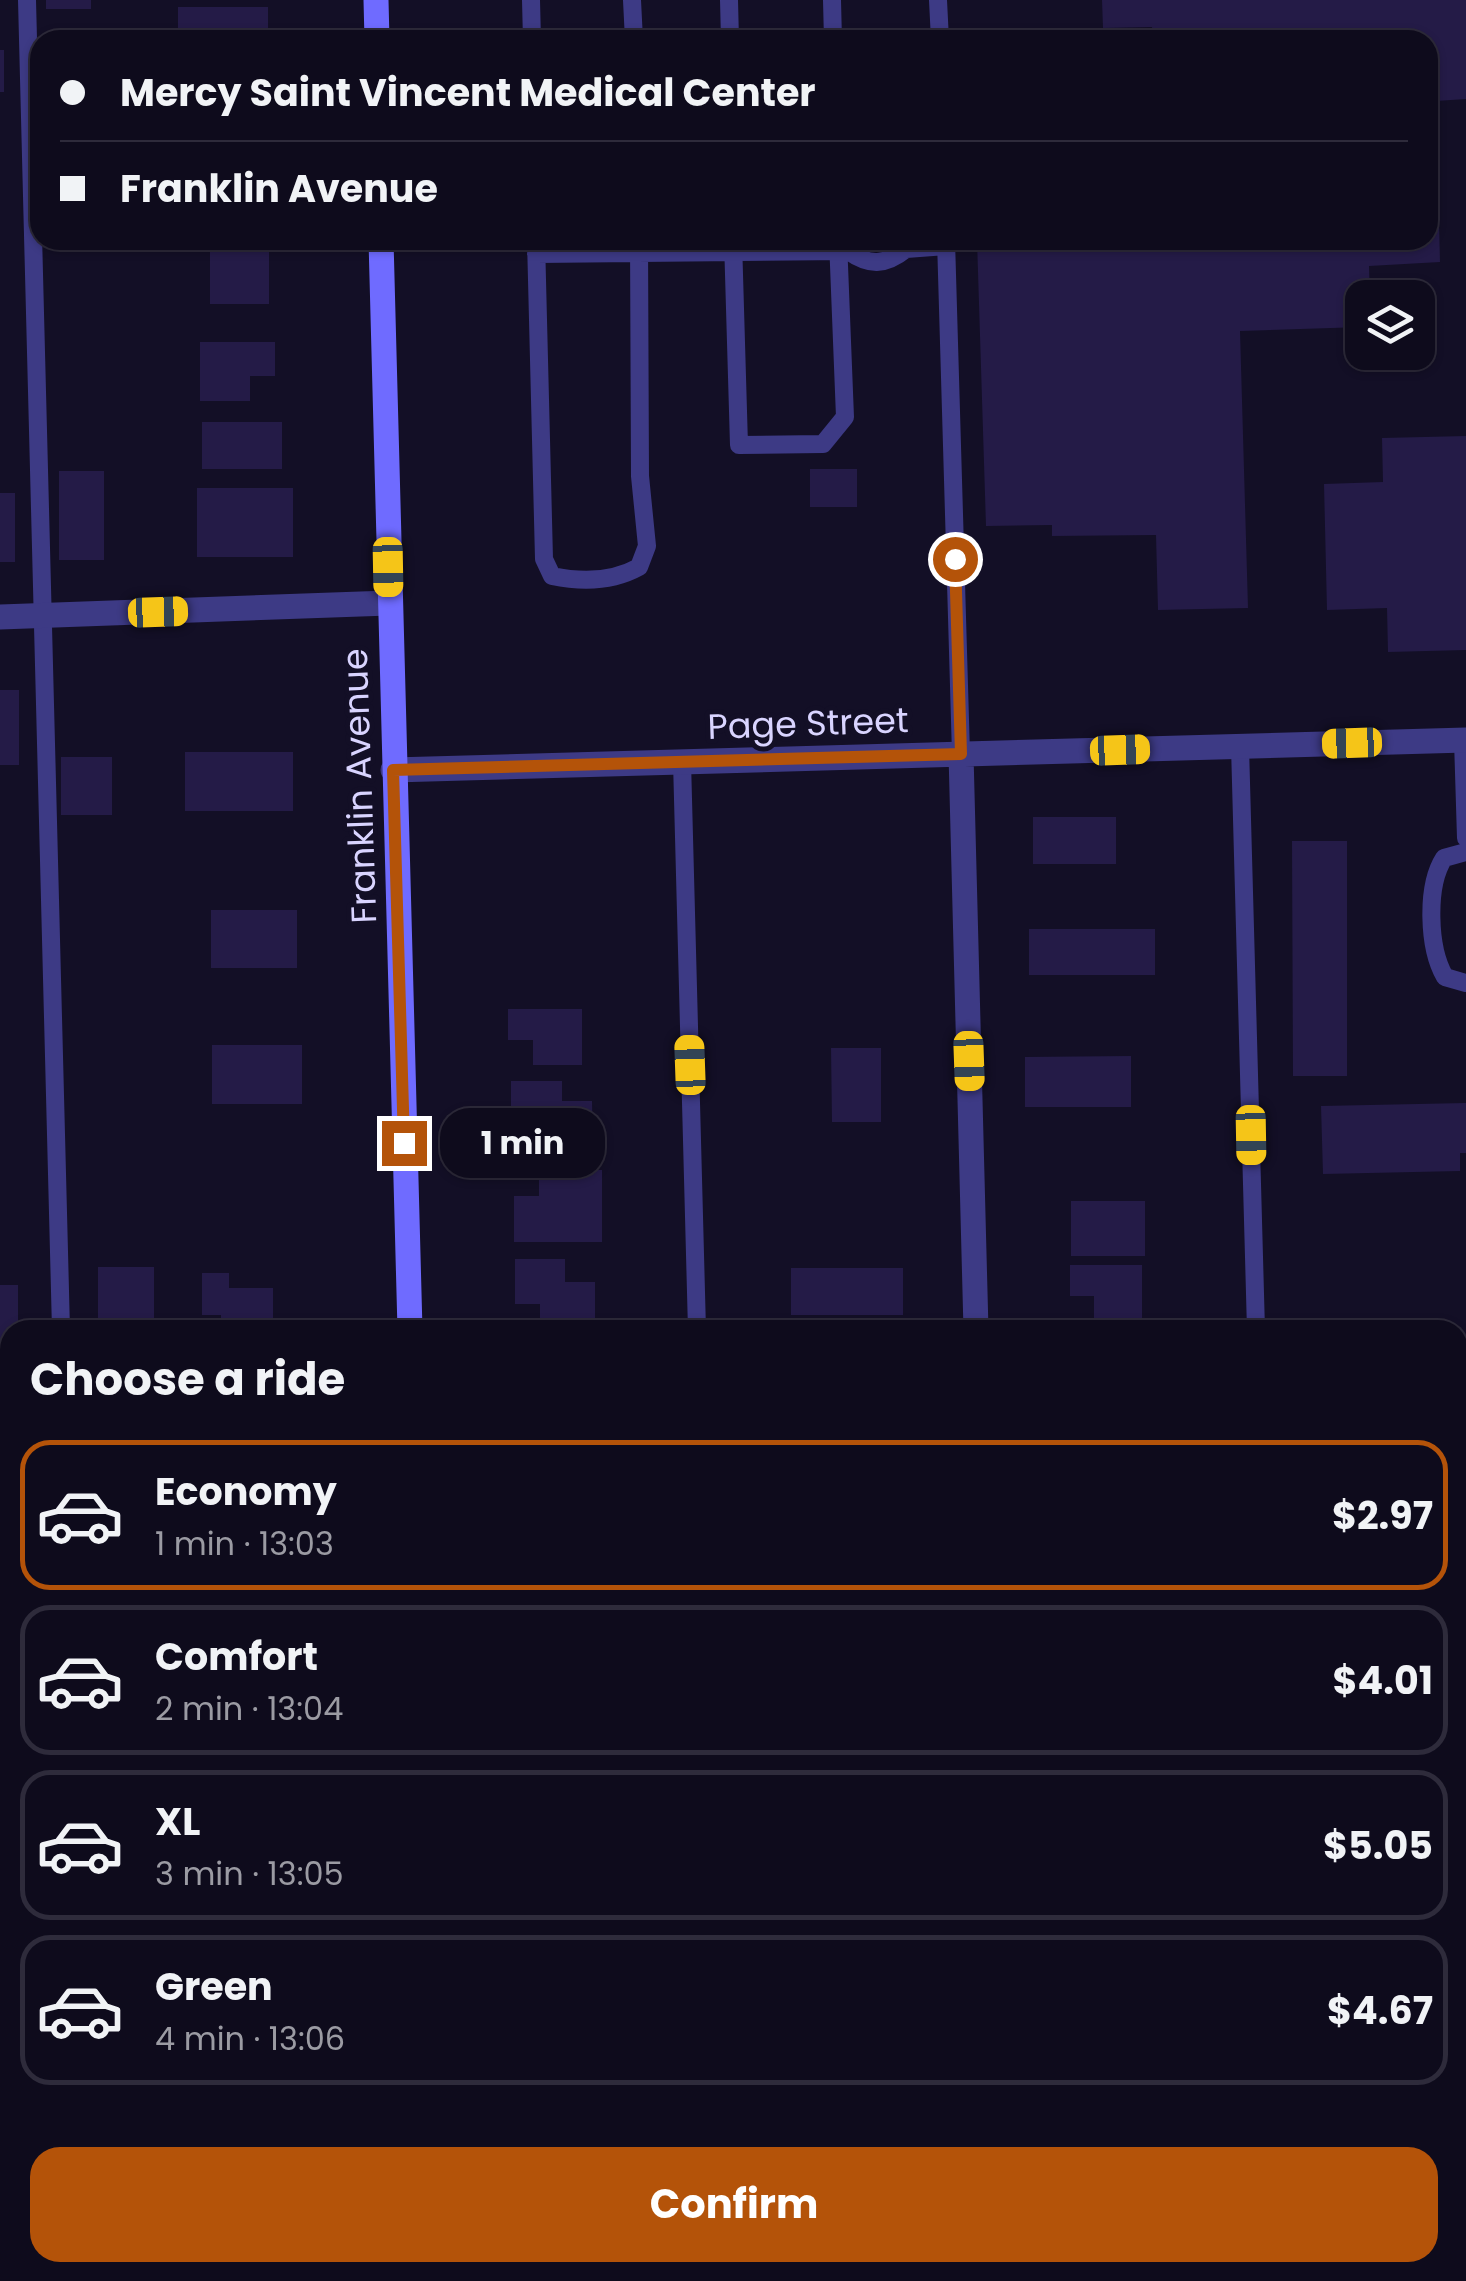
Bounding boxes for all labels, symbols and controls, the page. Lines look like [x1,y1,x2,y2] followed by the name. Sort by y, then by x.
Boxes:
[120,66,816,119] text: Mercy Saint Vincent Medical Center
[120,162,438,215] text: Franklin Avenue
[1345,280,1435,370] map controls
[1345,280,1435,370] button: layers
[372,537,404,597] car
[933,537,978,582] route start
[127,596,189,628] car
[330,648,388,924] street label: Franklin Avenue
[707,695,909,751] street label: Page Street
[1321,727,1383,759] car
[1089,734,1151,766] car
[953,1030,985,1092] car
[674,1034,706,1096] car
[1235,1105,1267,1165] car
[439,1108,604,1178] callout: 1 min
[481,1120,564,1165] text: 1 min
[382,1121,427,1166] route end
[30,1348,345,1411] text: Choose a ride
[155,1465,337,1518] text: Economy
[35,1470,125,1560] icon: car
[1332,1489,1433,1542] text: $2.97
[155,1521,334,1566] text: 1 min · 13:03
[155,1630,318,1683] text: Comfort
[35,1635,125,1725] icon: car
[1332,1654,1433,1707] text: $4.01
[155,1686,343,1731] text: 2 min · 13:04
[155,1795,200,1848] text: XL
[35,1800,125,1890] icon: car
[1323,1819,1433,1872] text: $5.05
[155,1851,344,1896] text: 3 min · 13:05
[155,1960,273,2013] text: Green
[35,1965,125,2055] icon: car
[1327,1984,1433,2037] text: $4.67
[155,2016,345,2061] text: 4 min · 13:06
[30,2147,1438,2262] button: Confirm

